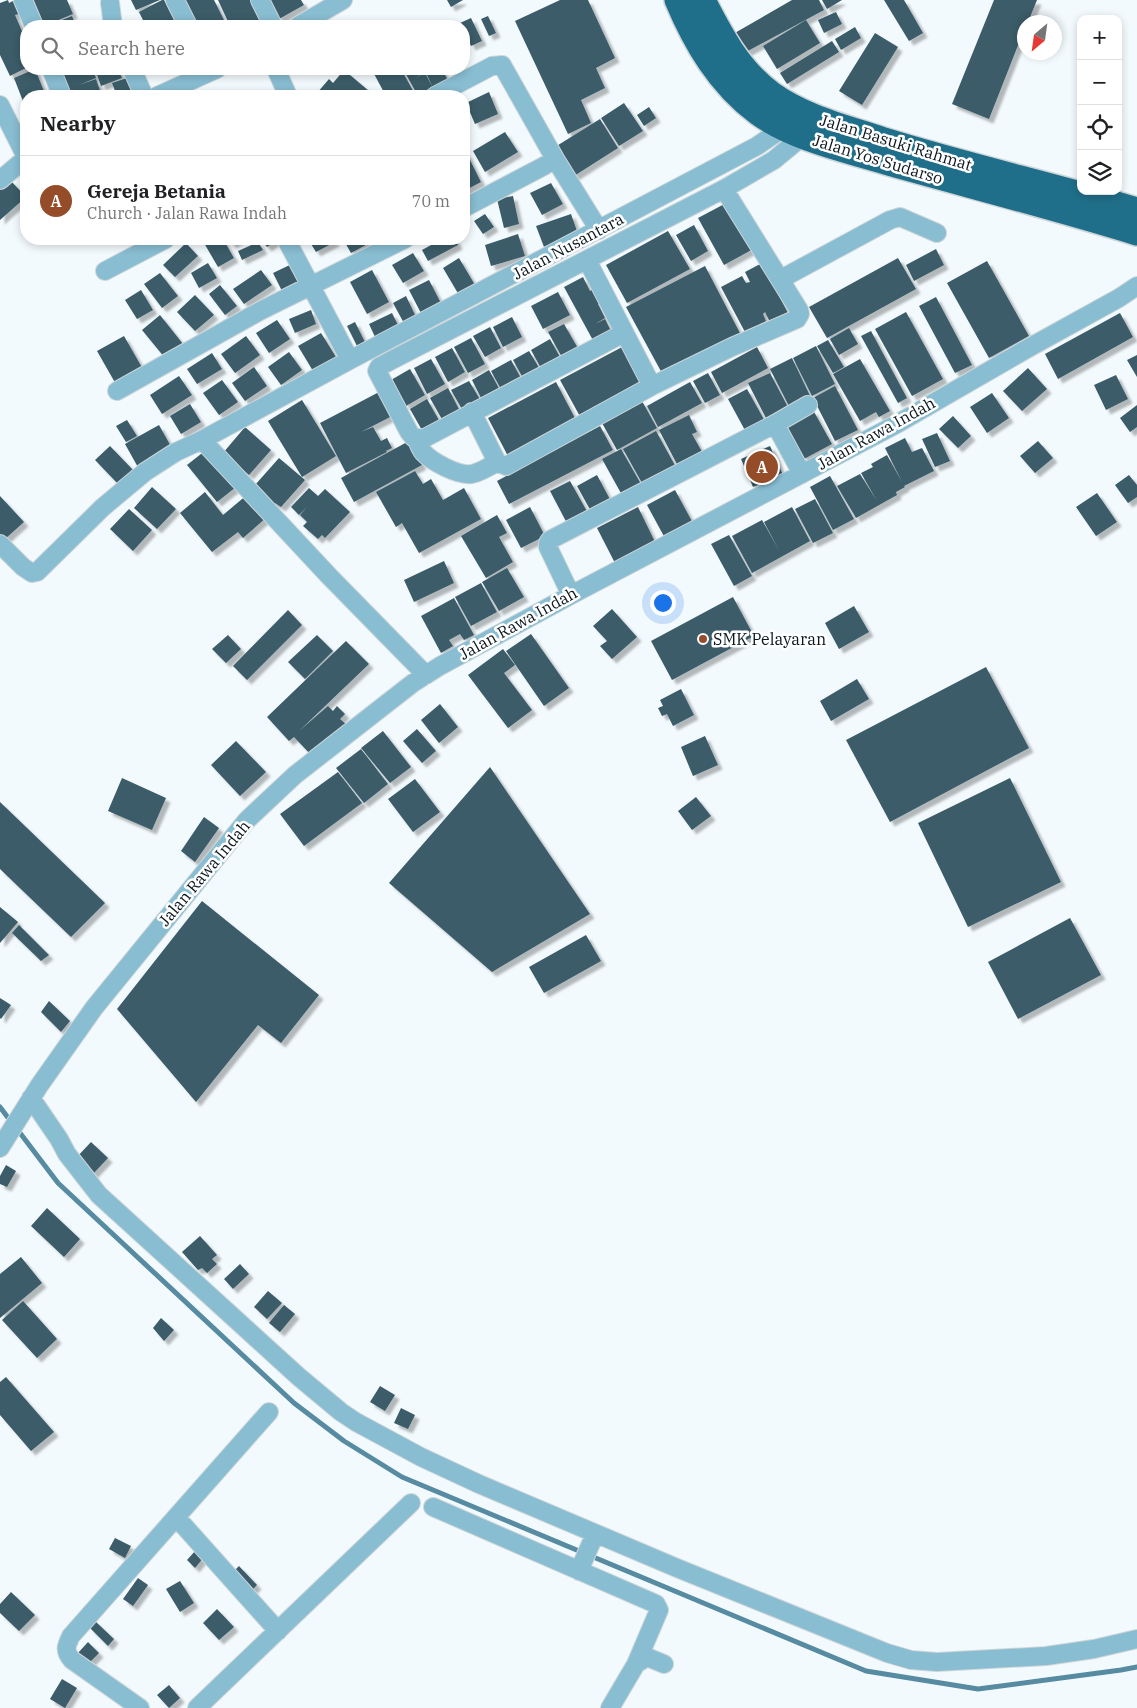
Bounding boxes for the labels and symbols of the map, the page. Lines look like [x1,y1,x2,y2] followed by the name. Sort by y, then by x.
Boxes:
[1017,15,1062,60] north arrow
[818,109,975,175] street label: Jalan Basuki Rahmat
[811,130,945,188] street label: Jalan Yos Sudarso
[509,208,627,284] street label: Jalan Nusantara
[814,392,938,474] street label: Jalan Rawa Indah
[746,448,778,486] pin: A
[456,582,580,664] street label: Jalan Rawa Indah
[650,590,676,616] your location
[713,629,826,649] place label: SMK Pelayaran
[697,633,709,645] marker: SMK Pelayaran
[154,816,254,930] street label: Jalan Rawa Indah

